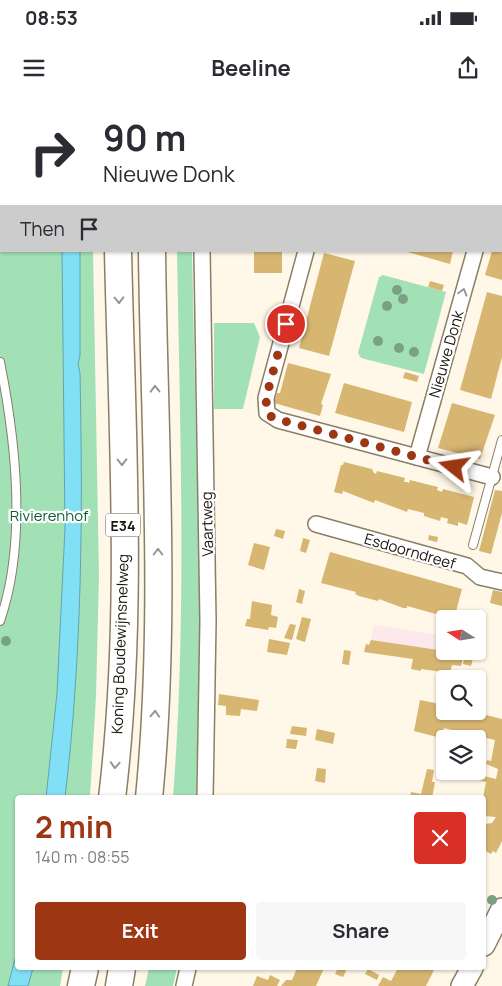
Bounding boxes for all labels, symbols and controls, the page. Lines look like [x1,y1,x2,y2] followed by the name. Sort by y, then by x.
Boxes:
[25,5,78,31] text: 08:53
[211,53,291,83] text: Beeline
[20,54,48,82] icon: menu
[454,54,482,82] icon: share
[103,114,186,162] text: 90 m
[20,120,85,185] icon: right
[103,159,235,189] text: Nieuwe Donk
[75,215,103,243] icon: arrive
[20,216,65,242] text: Then
[457,288,468,297] one-way arrow
[113,296,124,304] one-way arrow
[265,303,307,345] pin
[424,307,469,400] street label: Nieuwe Donk
[272,310,300,338] icon: arrive
[150,385,161,393] one-way arrow
[427,440,479,492] position arrow
[117,459,127,467] one-way arrow
[196,491,218,557] street label: Vaartweg
[10,505,89,526] park label: Rivierenhof
[106,514,140,536] road number: E34
[362,528,459,574] street label: Esdoorndreef
[153,547,164,555] one-way arrow
[106,554,134,734] street label: Koning Boudewijnsnelweg
[436,610,486,660] north arrow
[436,610,486,780] map controls
[436,670,486,720] button: search
[149,710,160,718] one-way arrow
[436,730,486,780] button: layers
[110,761,121,769] one-way arrow
[35,806,113,847] text: 2 min
[414,812,466,864] button: close
[35,846,130,868] text: 140 m · 08:55
[35,902,246,960] button: Exit
[256,902,466,960] button: Share

